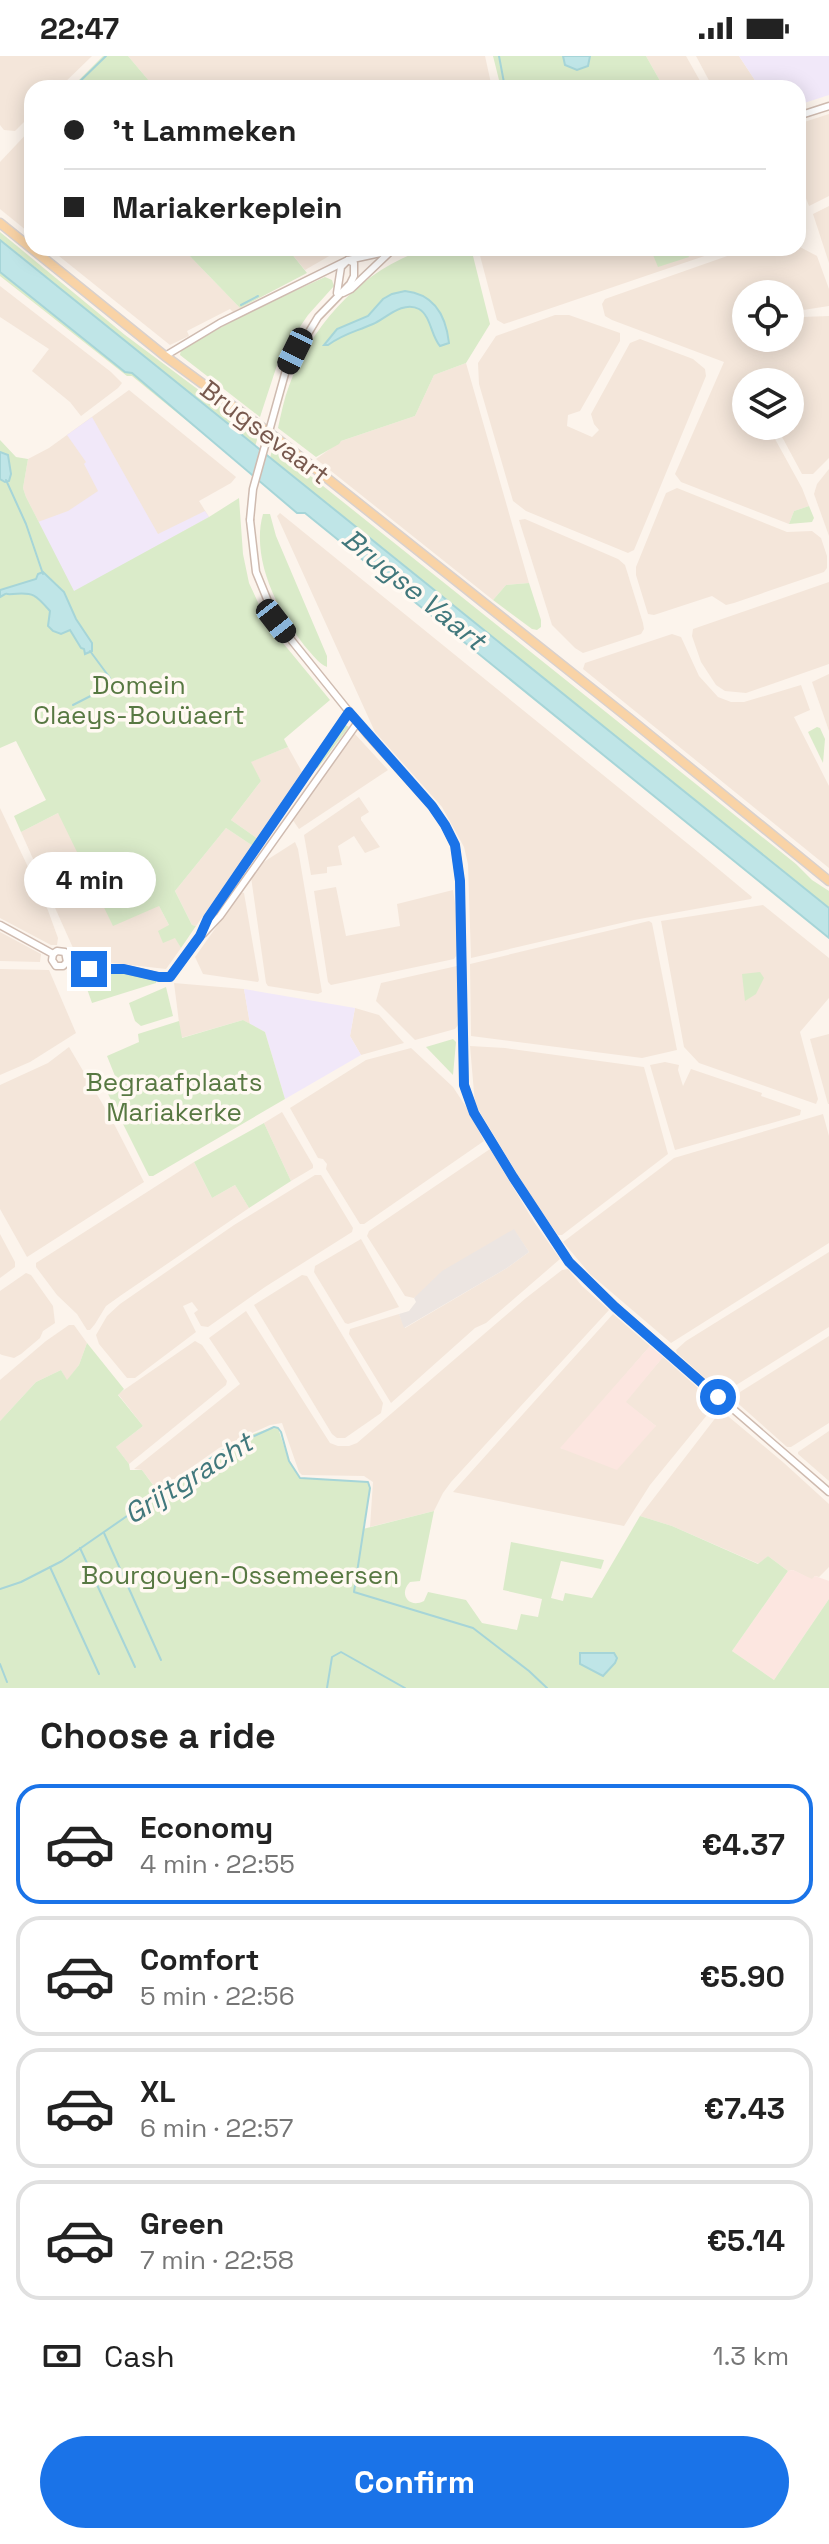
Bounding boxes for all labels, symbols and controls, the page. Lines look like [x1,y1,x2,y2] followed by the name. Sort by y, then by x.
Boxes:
[40,9,119,48] text: 22:47
[112,111,296,150] text: 't Lammeken
[112,188,342,227] text: Mariakerkeplein
[732,280,804,440] map controls
[732,280,804,352] button: locate
[274,324,316,378] car
[732,368,804,440] button: layers
[193,372,337,492] street label: Brugsevaart
[335,520,495,660] water label: Brugse Vaart
[252,595,300,647] car
[33,668,245,732] park label: Domein Claeys-Bouüaert
[23,853,155,909] callout: 4 min
[56,863,124,897] text: 4 min
[71,951,107,987] route end
[85,1065,263,1129] park label: Begraafplaats Mariakerke
[700,1379,736,1415] route start
[117,1423,262,1532] water label: Grijtgracht
[81,1558,399,1592] park label: Bourgoyen-Ossemeersen
[40,1713,276,1759] text: Choose a ride
[44,1808,116,1880] icon: car
[140,1808,273,1847] text: Economy
[702,1825,785,1864] text: €4.37
[140,1847,295,1881] text: 4 min · 22:55
[44,1940,116,2012] icon: car
[140,1940,259,1979] text: Comfort
[700,1957,785,1996] text: €5.90
[140,1979,295,2013] text: 5 min · 22:56
[44,2072,116,2144] icon: car
[140,2072,176,2111] text: XL
[704,2089,785,2128] text: €7.43
[140,2111,293,2145] text: 6 min · 22:57
[44,2204,116,2276] icon: car
[140,2204,224,2243] text: Green
[707,2221,785,2260] text: €5.14
[140,2243,294,2277] text: 7 min · 22:58
[40,2334,84,2378] icon: cash
[104,2337,175,2376] text: Cash
[713,2339,789,2373] text: 1.3 km
[40,2436,789,2528] button: Confirm

